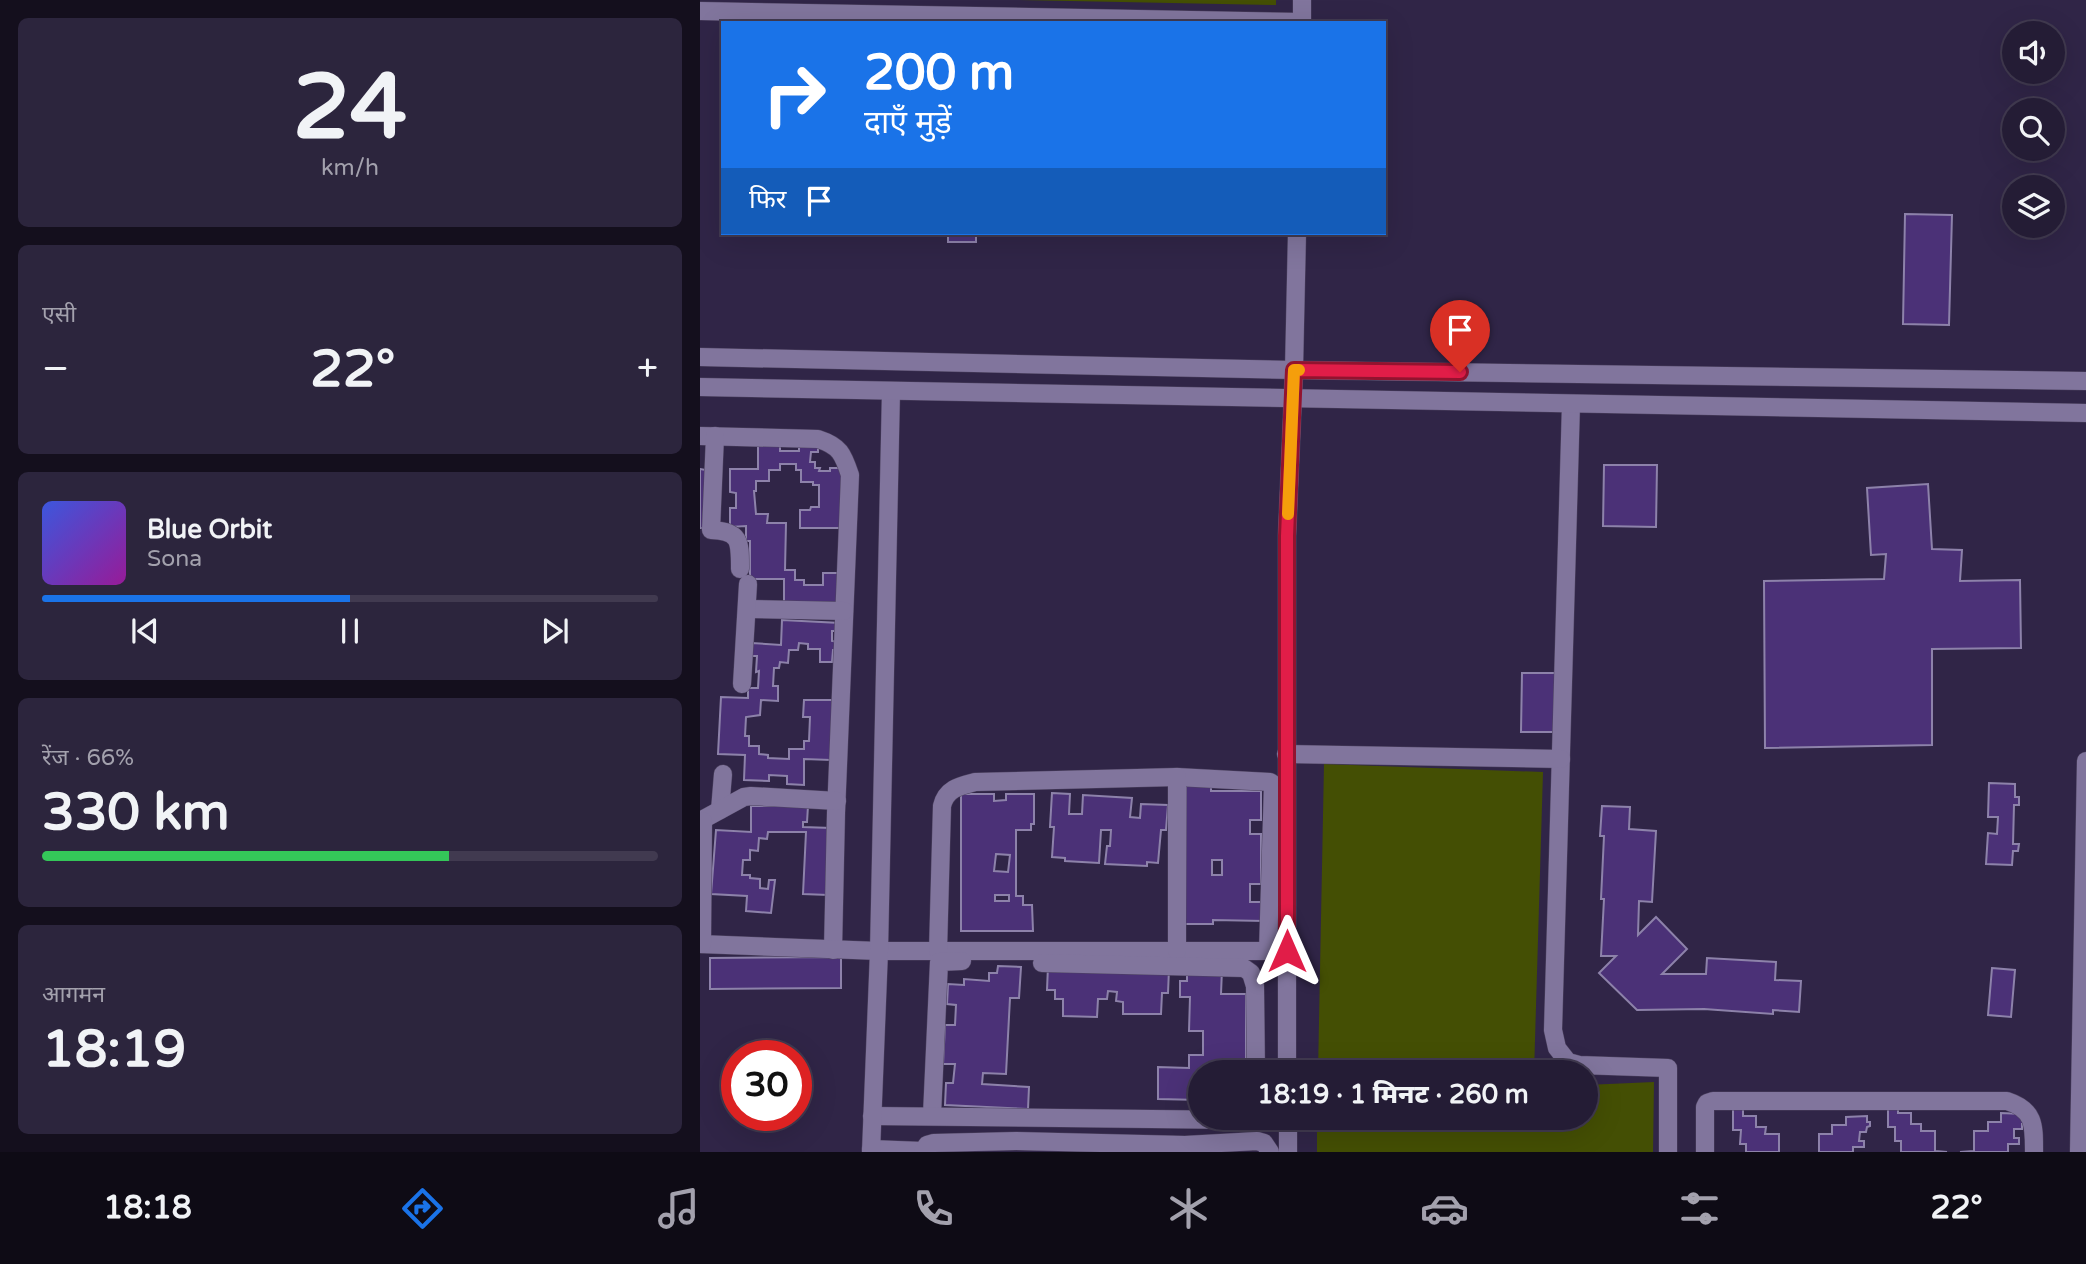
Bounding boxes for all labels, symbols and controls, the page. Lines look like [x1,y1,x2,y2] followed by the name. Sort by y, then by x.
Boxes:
[2002,21,2065,238] map controls
[2002,21,2065,84] button: sound
[864,44,1014,103] text: 200 m
[749,49,840,140] icon: right
[293,53,407,163] text: 24
[2002,98,2065,161] button: search
[864,104,952,142] text: दाएँ मुड़ें
[321,154,379,182] text: km/h
[2002,175,2065,238] button: layers
[800,182,838,220] icon: arrive
[749,184,786,215] text: फिर
[1430,300,1490,372] pin
[42,301,76,329] text: एसी
[1441,311,1479,349] icon: arrive
[310,338,395,401] text: 22°
[42,346,69,392] text: −
[637,346,658,392] text: +
[147,514,272,545] text: Blue Orbit
[147,545,202,573] text: Sona
[126,612,164,650] icon: previous
[331,612,369,650] icon: pause
[536,612,574,650] icon: next
[42,744,134,772] text: रेंज · 66%
[42,781,230,844] text: 330 km
[1250,914,1324,988] position arrow
[42,981,105,1009] text: आगमन
[42,1018,186,1081] text: 18:19
[721,1040,812,1131] speed limit sign: 30
[1257,1079,1529,1110] text: 18:19 · 1 मिनट · 260 m
[398,1184,447,1233] icon: directions
[654,1184,703,1233] icon: music
[909,1184,958,1233] icon: phone
[1164,1184,1213,1233] icon: climate
[1420,1184,1469,1233] icon: car
[1675,1184,1724,1233] icon: filters
[103,1189,192,1227] text: 18:18
[1930,1189,1983,1227] text: 22°

